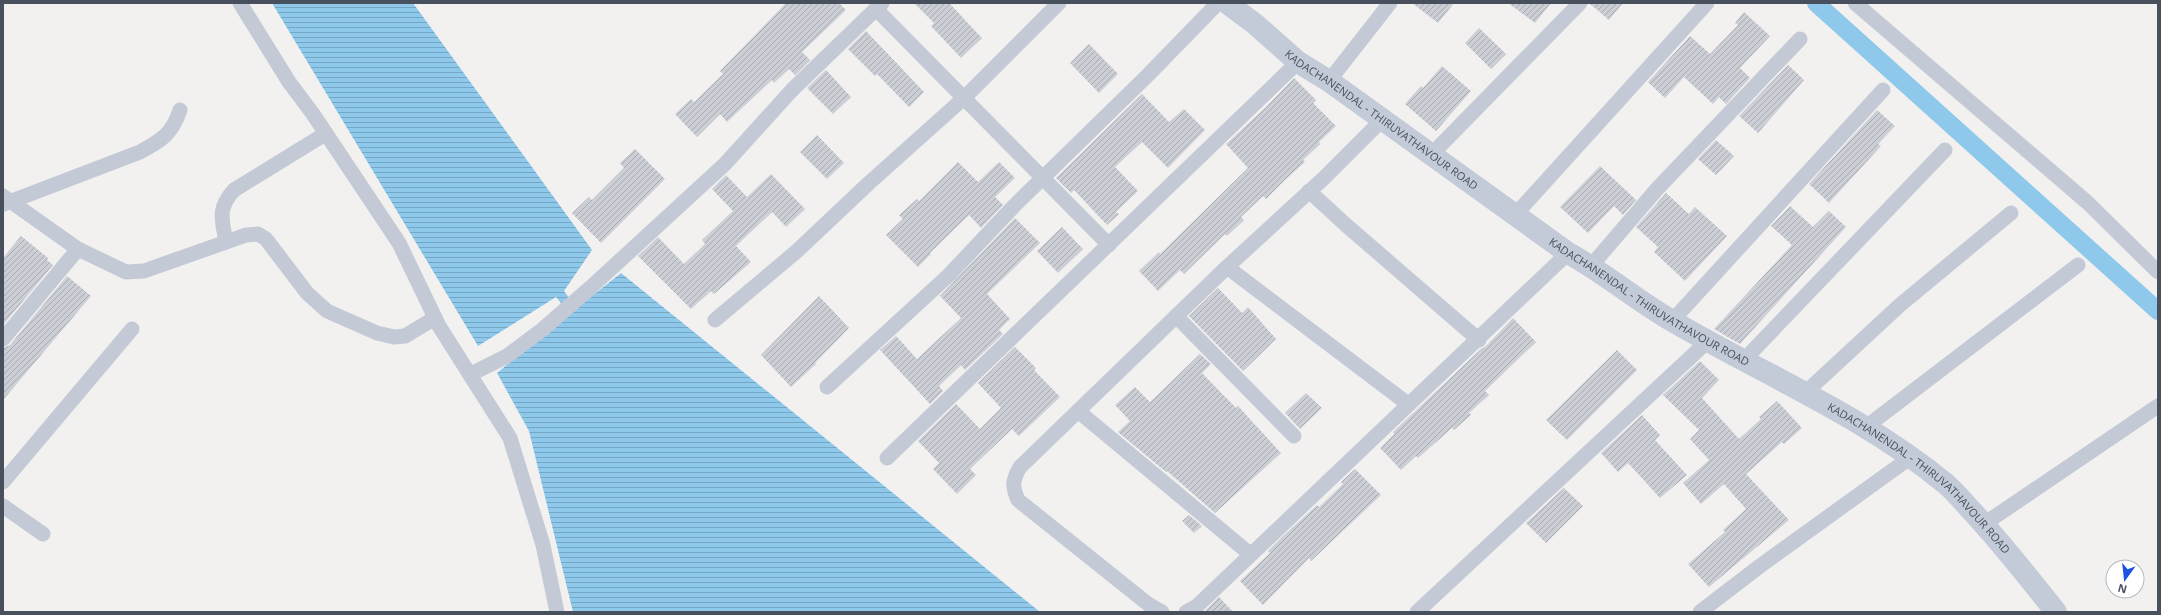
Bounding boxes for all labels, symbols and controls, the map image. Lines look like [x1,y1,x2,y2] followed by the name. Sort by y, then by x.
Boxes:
[1282,46,1481,193] street label: KADACHANENDAL - THIRUVATHAVOUR ROAD
[1546,234,1752,369] street label: KADACHANENDAL - THIRUVATHAVOUR ROAD
[1825,399,2014,557] street label: KADACHANENDAL - THIRUVATHAVOUR ROAD
[2105,559,2145,599] north arrow
[2116,581,2129,598] text: N

